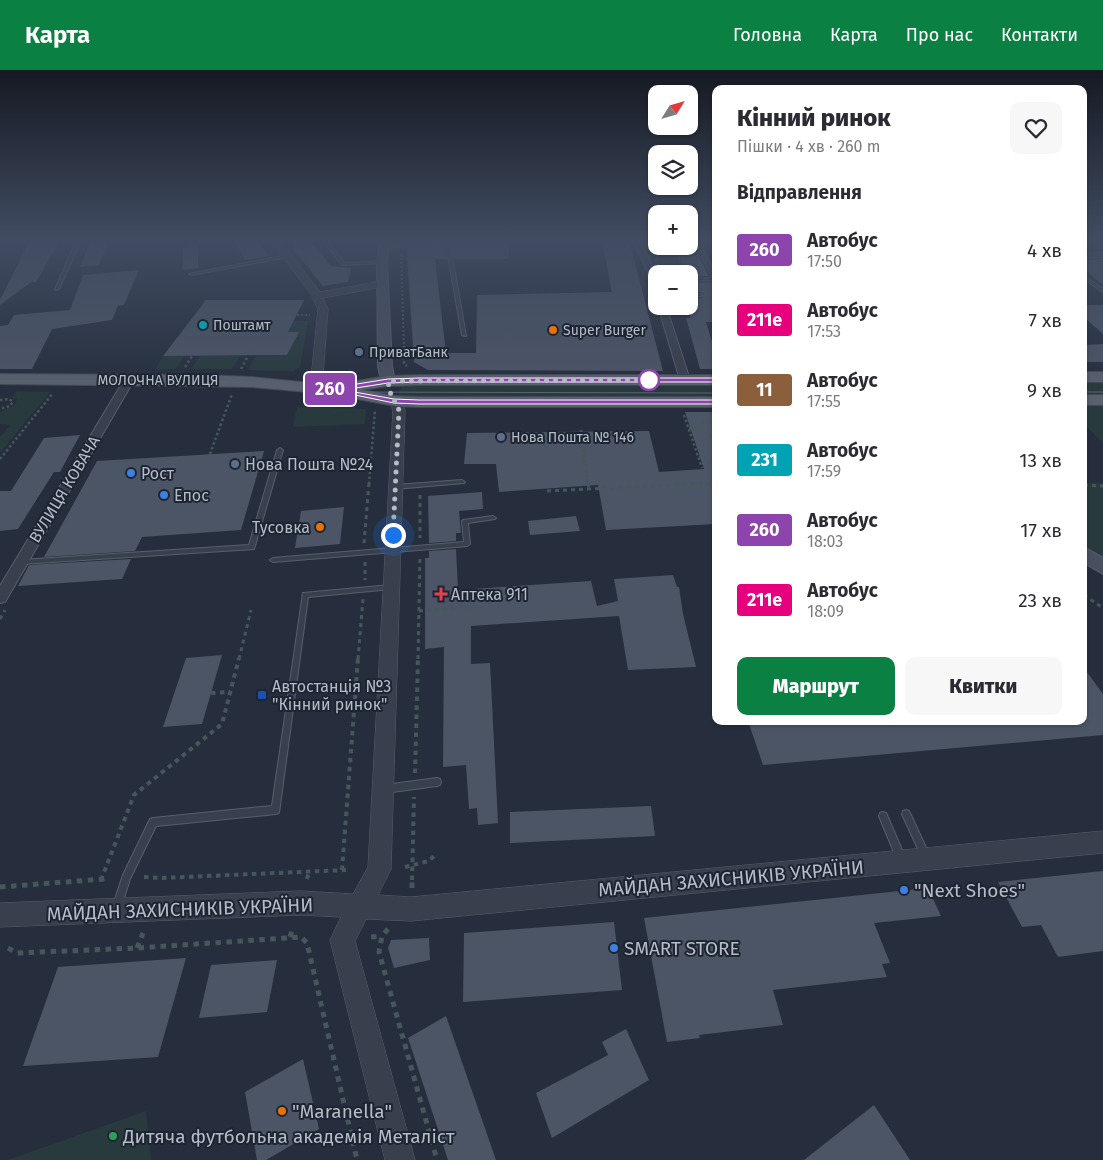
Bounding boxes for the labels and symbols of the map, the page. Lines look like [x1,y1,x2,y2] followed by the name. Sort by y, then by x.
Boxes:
[648,85,698,135] north arrow
[213,317,271,334] place label: Поштамт
[197,319,209,331] marker: Поштамт
[563,322,646,339] place label: Super Burger
[547,324,559,336] marker: Super Burger
[369,344,449,361] place label: ПриватБанк
[353,346,365,358] marker: ПриватБанк
[638,369,660,391] unlabelled marker
[98,372,218,389] street label: МОЛОЧНА ВУЛИЦЯ
[301,373,359,405] line badge: 260
[511,429,634,446] place label: Нова Пошта № 146
[495,431,507,443] marker: Нова Пошта № 146
[25,432,104,546] street label: ВУЛИЦЯ КОВАЧА
[245,455,374,474] place label: Нова Пошта №24
[229,458,241,470] marker: Нова Пошта №24
[141,464,175,483] place label: Рост
[125,467,137,479] marker: Рост
[174,486,209,505] place label: Епос
[158,489,170,501] marker: Епос
[252,518,310,537] place label: Тусовка
[314,521,326,533] marker: Тусовка
[381,523,406,548] your location
[451,585,528,604] place label: Аптека 911
[435,588,447,600] marker: Аптека 911
[272,677,391,714] place label: Автостанція №3 "Кінний ринок"
[256,689,268,701] marker: Автостанція №3 "Кінний ринок"
[597,855,865,902] street label: МАЙДАН ЗАХИСНИКІВ УКРАЇНИ
[914,879,1025,902] place label: "Next Shoes"
[898,884,910,896] marker: "Next Shoes"
[46,893,314,926] street label: МАЙДАН ЗАХИСНИКІВ УКРАЇНИ
[624,937,740,960] place label: SMART STORE
[608,942,620,954] marker: SMART STORE
[292,1100,392,1123] place label: "Maranella"
[276,1105,288,1117] marker: "Maranella"
[122,1125,455,1148] place label: Дитяча футбольна академія Металіст
[107,1130,119,1142] marker: Дитяча футбольна академія Металіст

